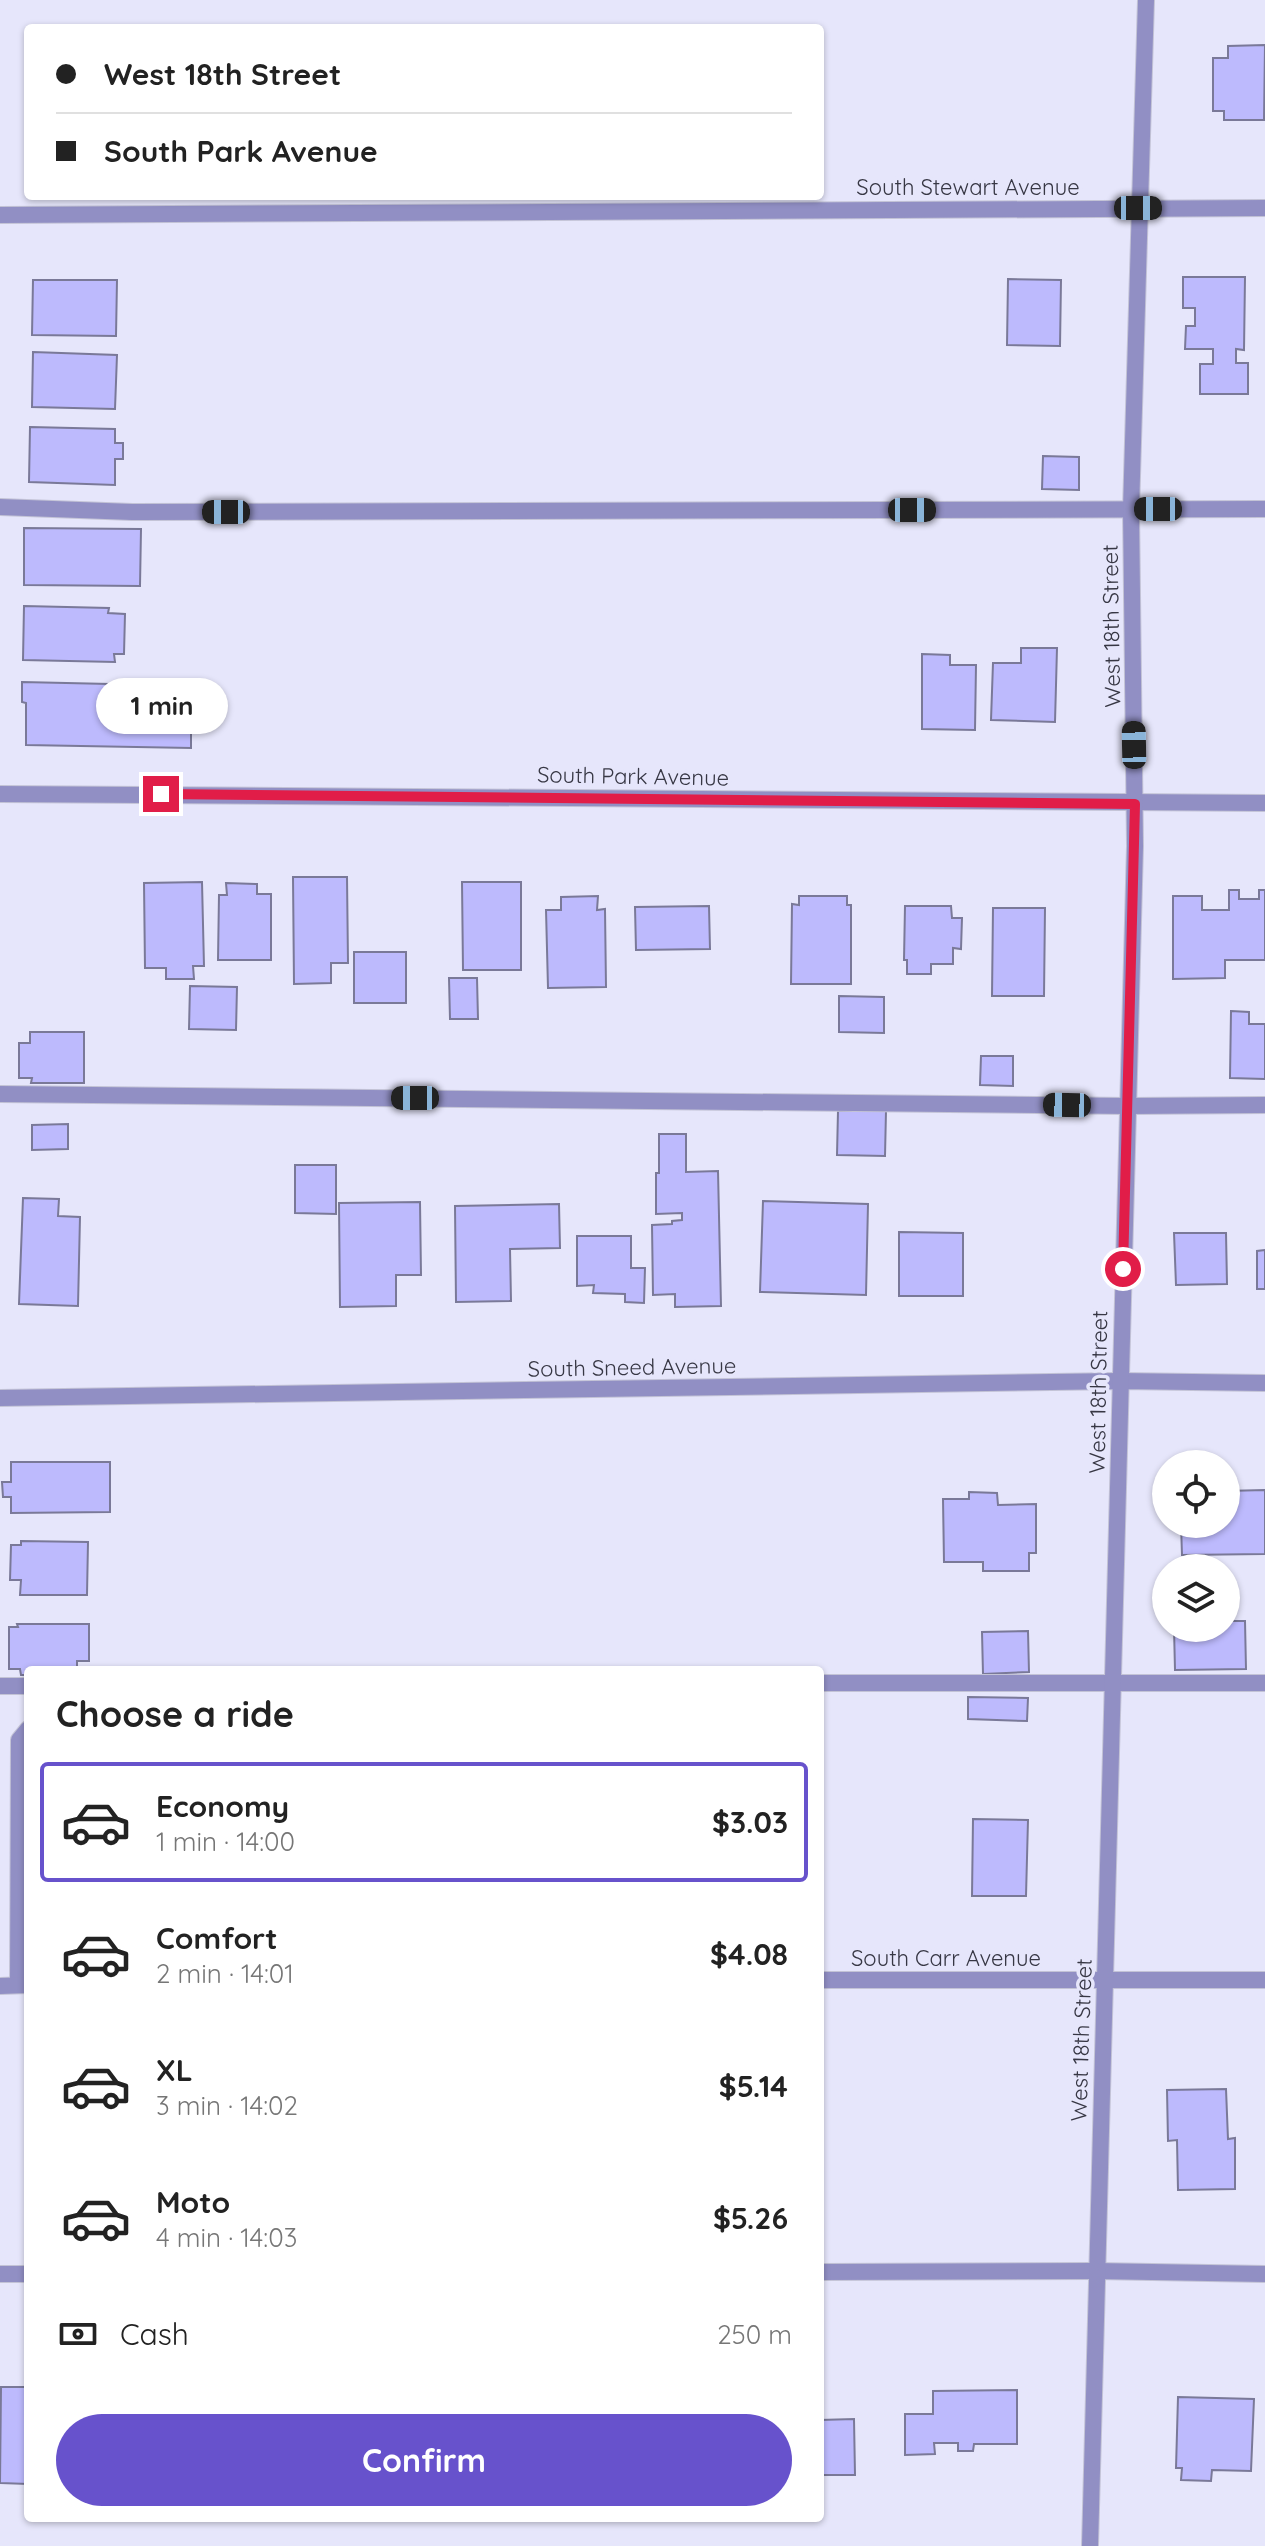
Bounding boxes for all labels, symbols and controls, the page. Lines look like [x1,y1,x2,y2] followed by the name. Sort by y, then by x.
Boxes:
[104,55,341,93] text: West 18th Street
[104,132,378,170] text: South Park Avenue
[856,173,1080,201] street label: South Stewart Avenue
[1114,196,1162,220] car
[1134,497,1182,521] car
[888,498,936,522] car
[202,500,250,524] car
[1096,544,1126,708] street label: West 18th Street
[95,678,227,734] callout: 1 min
[131,689,194,722] text: 1 min
[1122,721,1146,769] car
[537,760,729,792] street label: South Park Avenue
[143,776,179,812] route end
[391,1086,439,1110] car
[1043,1093,1091,1117] car
[1105,1251,1141,1287] route start
[1083,1310,1113,1474] street label: West 18th Street
[527,1351,737,1383] street label: South Sneed Avenue
[1152,1450,1240,1642] map controls
[1152,1450,1240,1538] button: locate
[1152,1554,1240,1642] button: layers
[56,1691,294,1736] text: Choose a ride
[60,1786,132,1858] icon: car
[156,1787,289,1825] text: Economy
[712,1803,788,1841] text: $3.03
[156,1825,295,1858] text: 1 min · 14:00
[60,1918,132,1990] icon: car
[156,1919,277,1957] text: Comfort
[710,1935,788,1973] text: $4.08
[851,1944,1041,1972] street label: South Carr Avenue
[156,1957,294,1990] text: 2 min · 14:01
[1064,1958,1098,2122] street label: West 18th Street
[60,2050,132,2122] icon: car
[156,2051,193,2089] text: XL
[719,2067,788,2105] text: $5.14
[156,2089,298,2122] text: 3 min · 14:02
[60,2182,132,2254] icon: car
[156,2183,230,2221] text: Moto
[713,2199,788,2237] text: $5.26
[156,2221,297,2254] text: 4 min · 14:03
[56,2312,100,2356] icon: cash
[120,2315,189,2353] text: Cash
[717,2318,792,2351] text: 250 m
[56,2414,792,2506] button: Confirm

